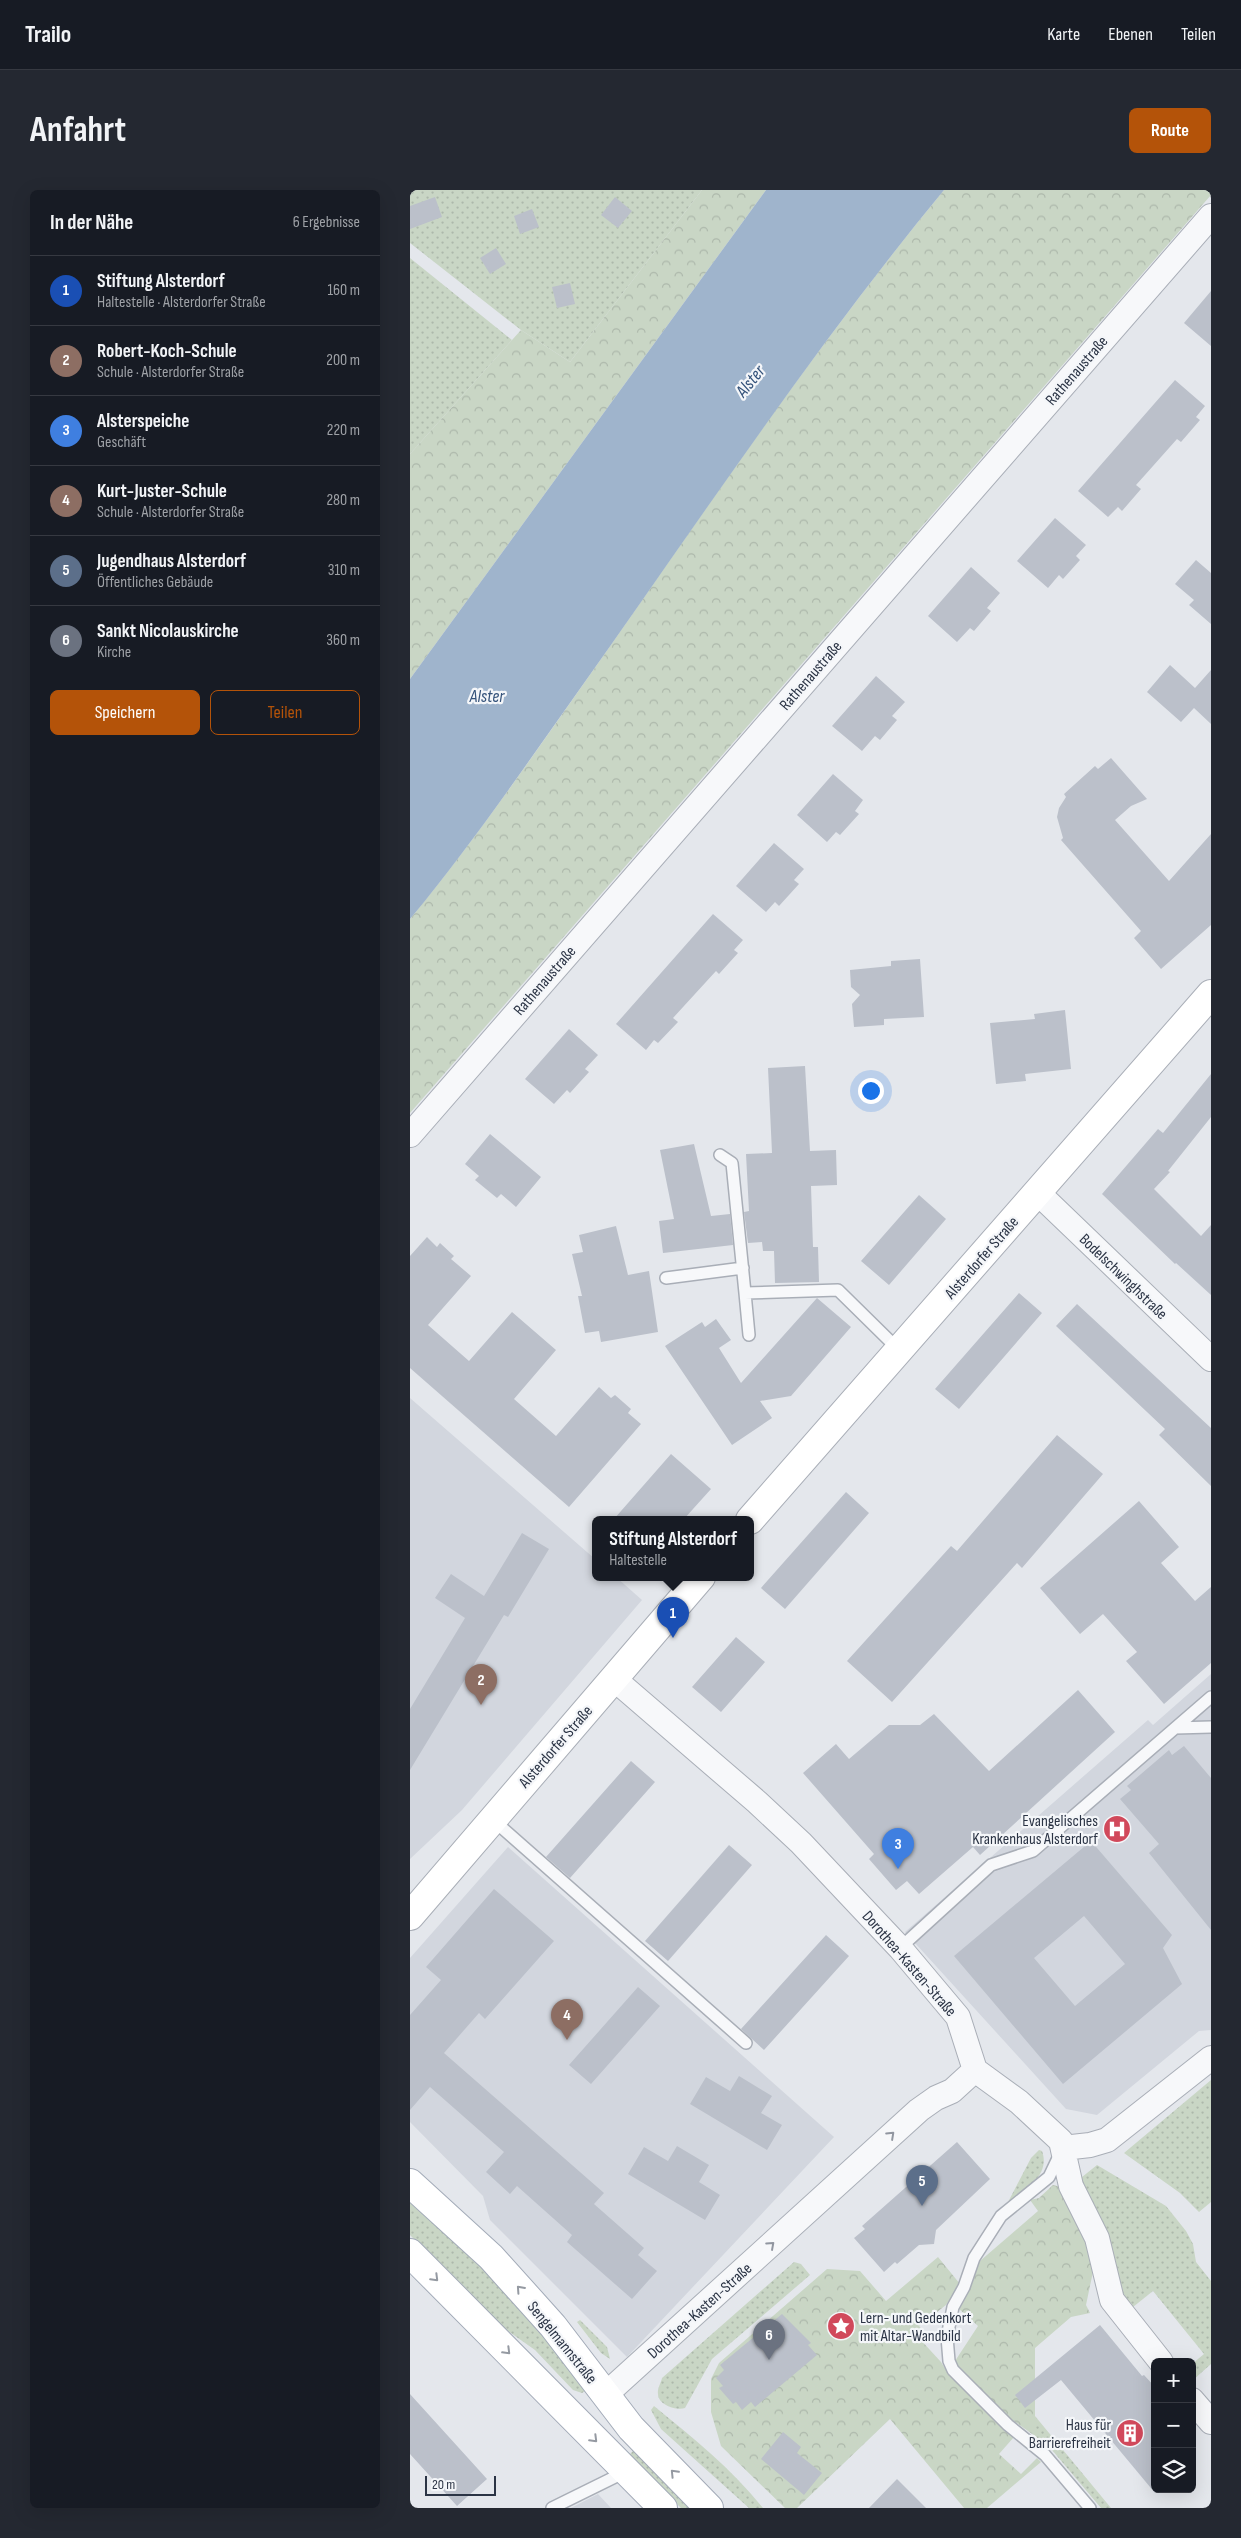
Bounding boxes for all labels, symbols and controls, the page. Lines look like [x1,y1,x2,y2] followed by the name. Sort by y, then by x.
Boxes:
[25,20,71,49] text: Trailo
[1047,24,1080,45] text: Karte
[1108,24,1153,45] text: Ebenen
[1181,24,1216,45] text: Teilen
[1129,108,1211,153] button: Route
[30,109,126,152] text: Anfahrt
[50,210,133,235] text: In der Nähe
[293,213,360,232] text: 6 Ergebnisse
[97,270,225,293] text: Stiftung Alsterdorf
[63,281,69,300] text: 1
[327,281,360,300] text: 160 m
[97,293,266,312] text: Haltestelle · Alsterdorfer Straße
[1042,332,1112,409] street label: Rathenaustraße
[97,340,237,363] text: Robert-Koch-Schule
[62,351,70,370] text: 2
[326,351,360,370] text: 200 m
[731,360,770,402] water label: Alster
[97,363,244,382] text: Schule · Alsterdorfer Straße
[97,410,189,433] text: Alsterspeiche
[62,421,70,440] text: 3
[327,421,360,440] text: 220 m
[97,433,146,452] text: Geschäft
[97,480,227,503] text: Kurt-Juster-Schule
[62,491,70,510] text: 4
[326,491,360,510] text: 280 m
[97,503,244,522] text: Schule · Alsterdorfer Straße
[97,550,246,573] text: Jugendhaus Alsterdorf
[62,561,70,580] text: 5
[328,561,360,580] text: 310 m
[97,573,213,592] text: Öffentliches Gebäude
[97,620,239,643] text: Sankt Nicolauskirche
[62,631,70,650] text: 6
[326,631,360,650] text: 360 m
[776,637,846,714] street label: Rathenaustraße
[97,643,131,662] text: Kirche
[469,686,505,707] water label: Alster
[50,690,200,735] button: Speichern
[210,690,360,735] button: Teilen
[510,942,580,1019] street label: Rathenaustraße
[858,1078,884,1104] your location
[941,1213,1023,1304] street label: Alsterdorfer Straße
[1075,1230,1171,1324] street label: Bodelschwinghstraße
[592,1516,754,1581] popup
[609,1528,737,1551] text: Stiftung Alsterdorf
[609,1551,667,1570] text: Haltestelle
[657,1597,689,1638] pin: 1
[465,1664,497,1705] pin: 2
[515,1702,597,1793] street label: Alsterdorfer Straße
[972,1812,1098,1849] place label: Evangelisches Krankenhaus Alsterdorf
[1102,1814,1132,1844] hospital icon: Evangelisches Krankenhaus Alsterdorf
[882,1828,914,1869] pin: 3
[858,1907,960,2021] street label: Dorothea-Kasten-Straße
[551,1999,583,2040] pin: 4
[886,2132,895,2141] one-way arrow
[906,2165,938,2206] pin: 5
[766,2242,775,2251] one-way arrow
[644,2259,756,2363] street label: Dorothea-Kasten-Straße
[429,2273,438,2282] one-way arrow
[517,2286,526,2295] one-way arrow
[523,2298,601,2388] street label: Sengelmannstraße
[860,2309,971,2346] place label: Lern- und Gedenkort mit Altar-Wandbild
[826,2311,856,2341] place icon: Lern- und Gedenkort mit Altar-Wandbild
[753,2319,785,2360] pin: 6
[501,2345,510,2354] one-way arrow
[1151,2358,1196,2493] map controls
[1151,2358,1196,2403] button: +
[1151,2403,1196,2448] button: −
[1029,2416,1111,2453] place label: Haus für Barrierefreiheit
[1115,2418,1145,2448] building icon: Haus für Barrierefreiheit
[588,2433,597,2442] one-way arrow
[1151,2448,1196,2493] button: layers
[671,2470,680,2479] one-way arrow
[425,2473,496,2496] scale bar
[432,2476,455,2493] text: 20 m

